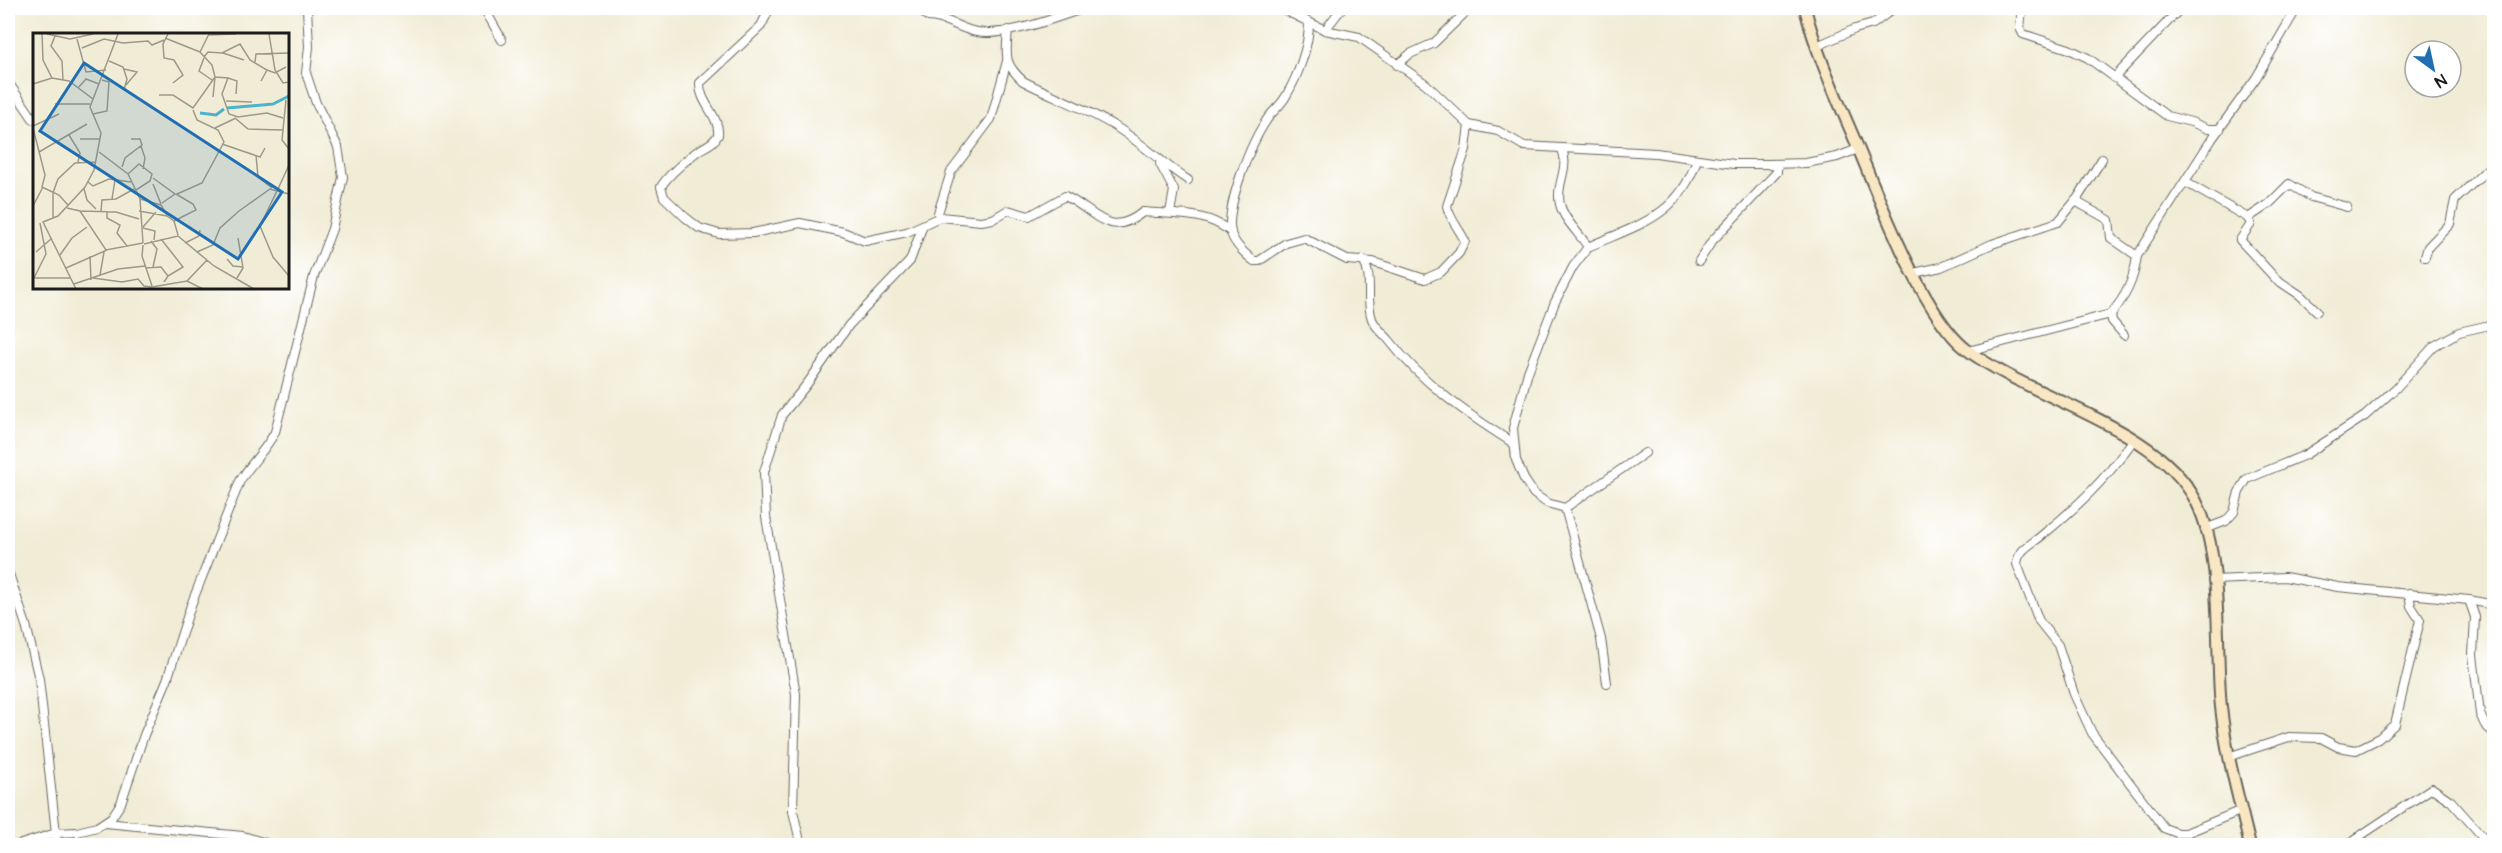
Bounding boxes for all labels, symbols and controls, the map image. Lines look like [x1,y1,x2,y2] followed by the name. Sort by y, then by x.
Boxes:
[33,33,290,290] inset map
[2403,39,2463,99] north arrow
[2430,69,2451,93] text: N

